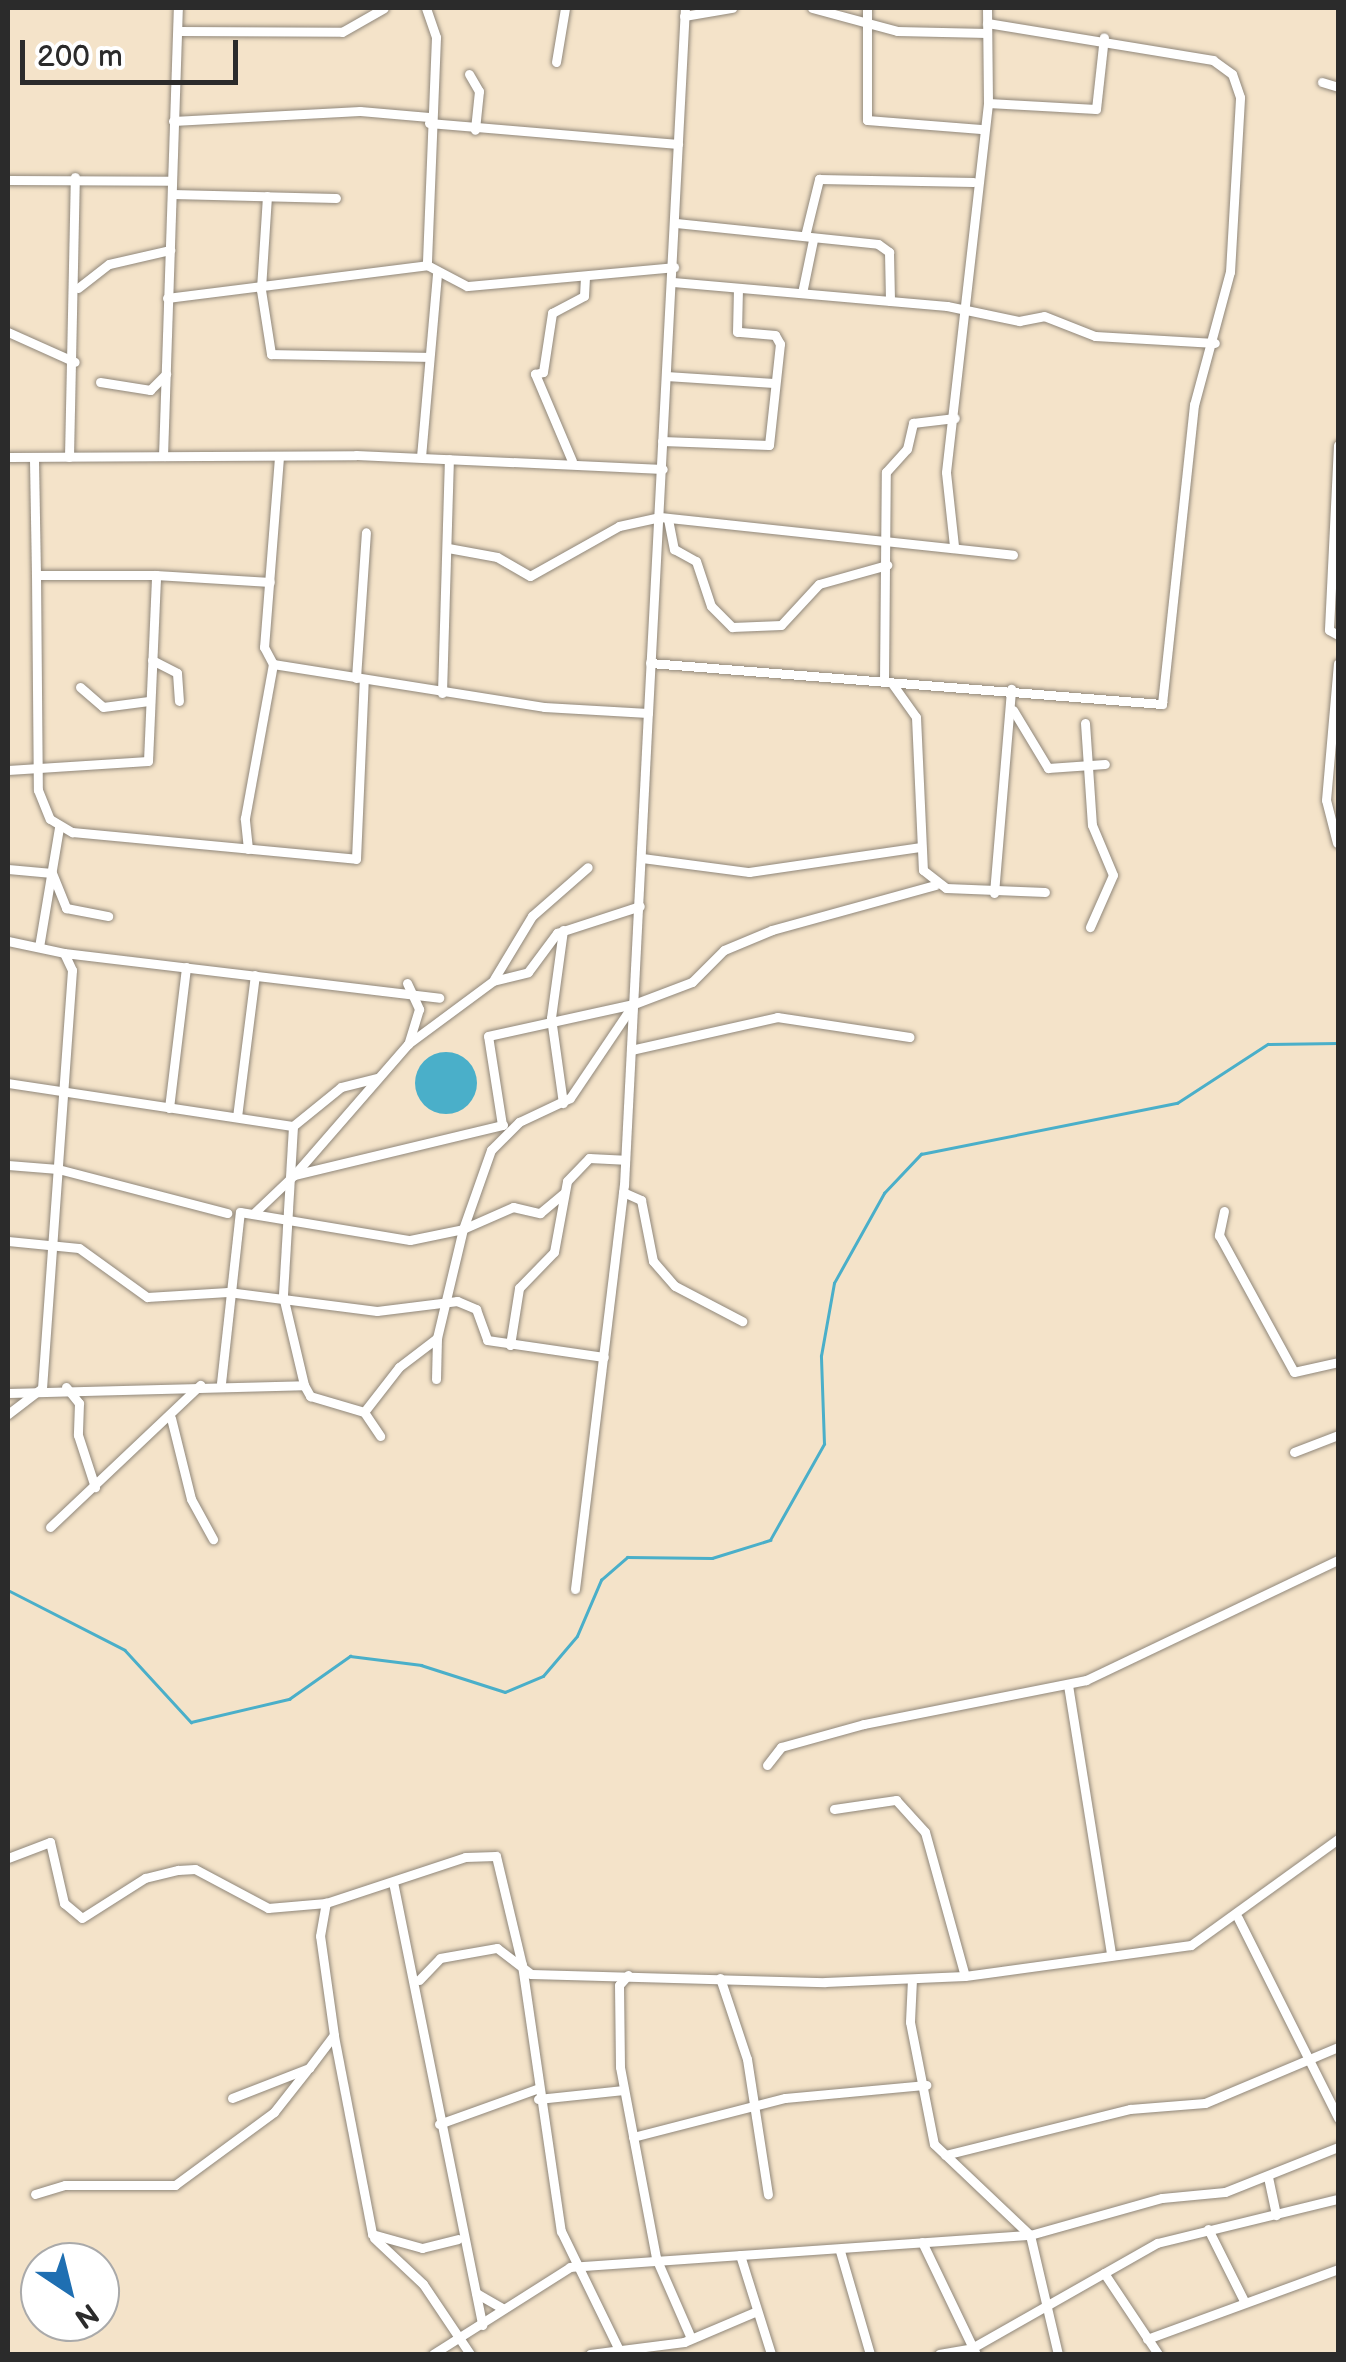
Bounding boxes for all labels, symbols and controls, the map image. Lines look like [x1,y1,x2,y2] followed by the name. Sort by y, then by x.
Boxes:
[25,20,242,82] scale bar
[37,39,123,75] text: 200 m
[20,2242,120,2342] north arrow
[68,2296,104,2335] text: N

